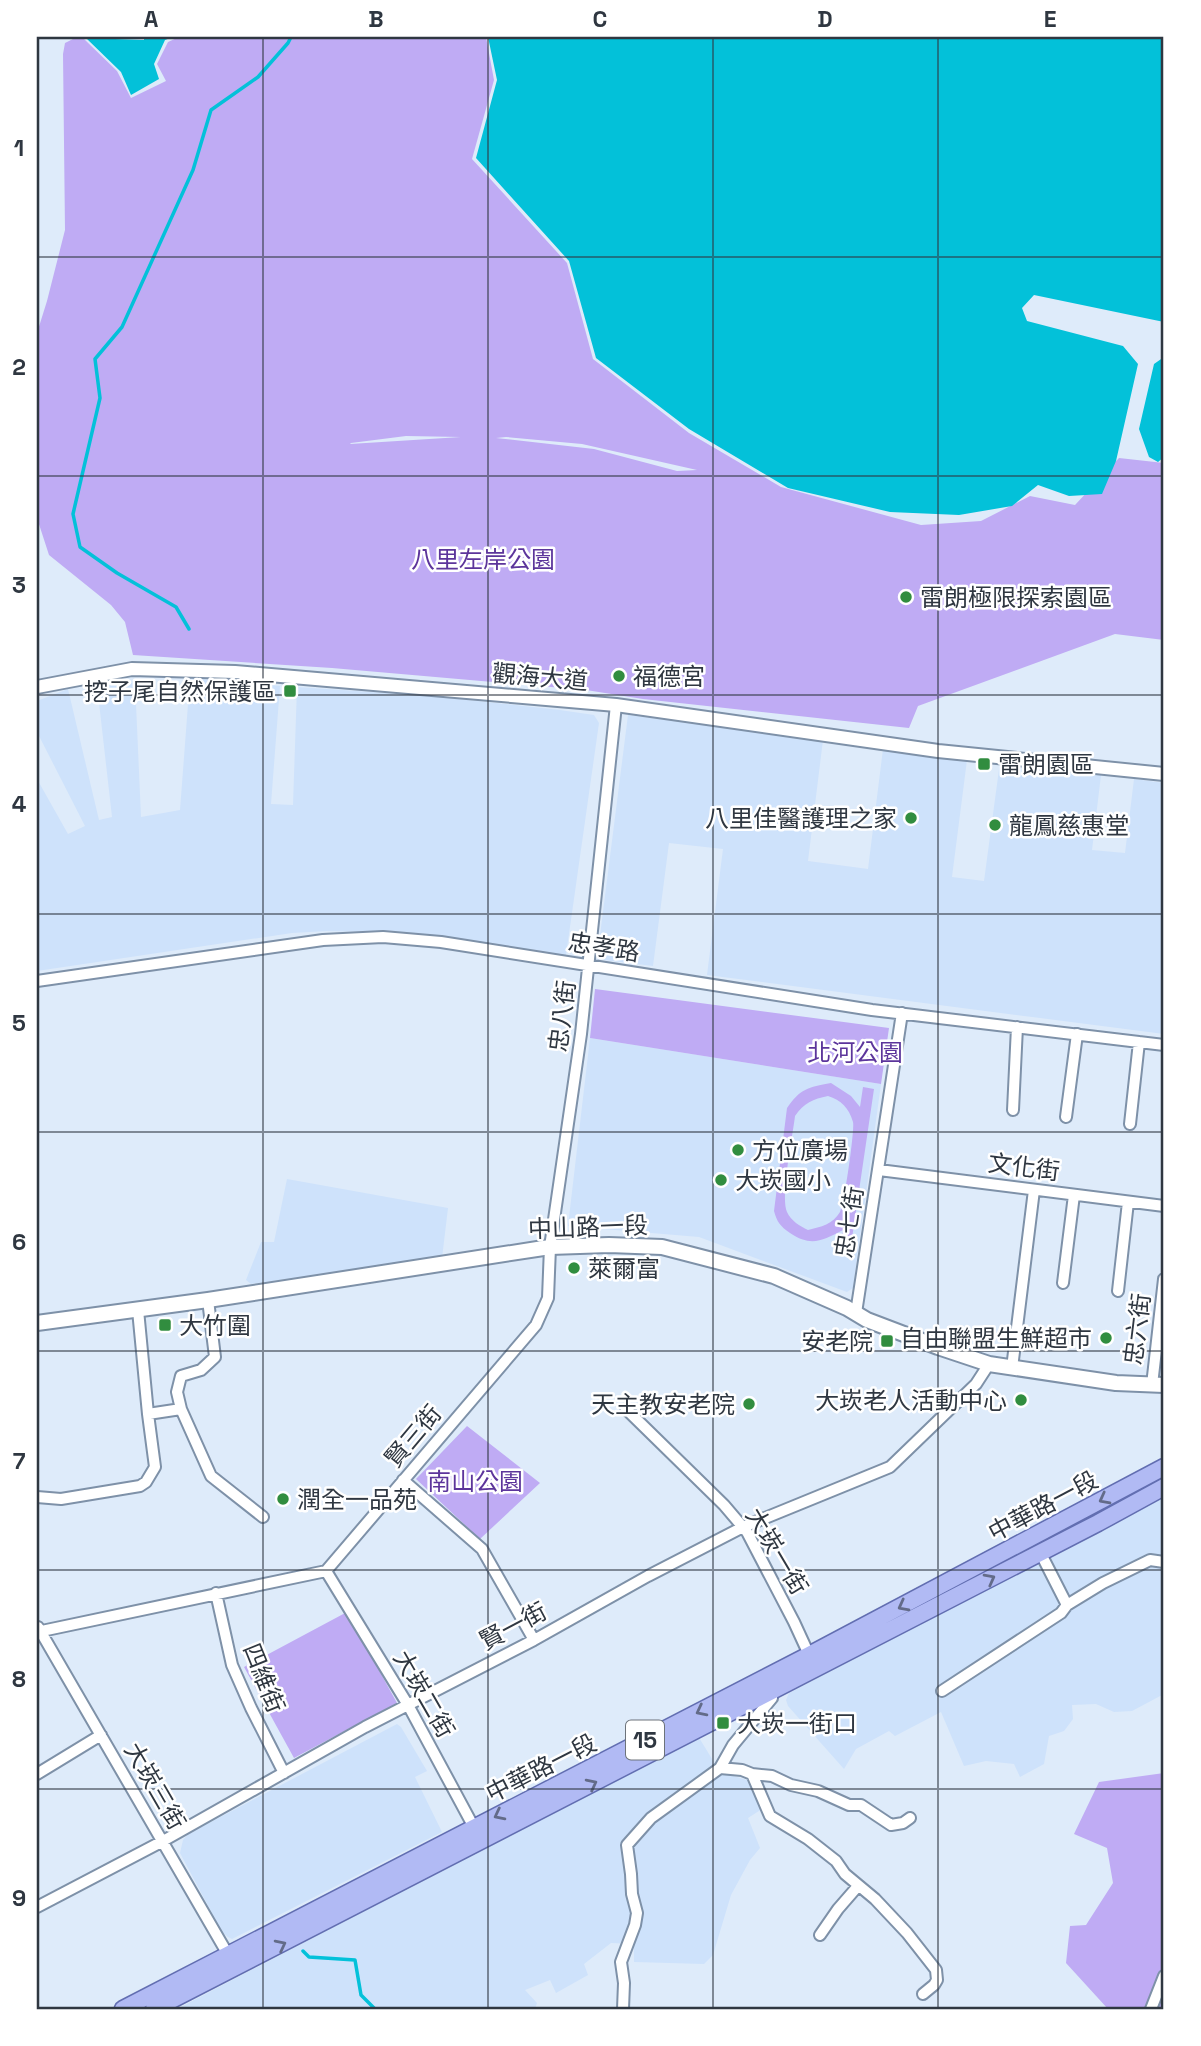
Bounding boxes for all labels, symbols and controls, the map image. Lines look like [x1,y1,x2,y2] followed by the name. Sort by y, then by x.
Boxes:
[144,4,159,34] text: A
[368,4,384,34] text: B
[593,4,607,34] text: C
[817,4,833,34] text: D
[1044,4,1056,34] text: E
[14,133,24,163] text: 1
[12,352,26,382] text: 2
[411,544,555,575] park label: 八里左岸公園
[12,570,26,600] text: 3
[920,582,1112,613] place label: 雷朗極限探索園區
[898,589,914,605] marker: 雷朗極限探索園區
[491,657,589,697] street label: 觀海大道
[633,661,705,692] place label: 福德宮
[611,668,627,684] marker: 福德宮
[84,676,276,707] place label: 挖子尾自然保護區
[282,683,298,699] marker: 挖子尾自然保護區
[998,749,1094,780] place label: 雷朗園區
[976,756,992,772] marker: 雷朗園區
[12,789,27,819] text: 4
[705,803,897,834] place label: 八里佳醫護理之家
[903,810,919,826] marker: 八里佳醫護理之家
[1009,810,1129,841] place label: 龍鳳慈惠堂
[987,817,1003,833] marker: 龍鳳慈惠堂
[566,926,642,968] street label: 忠孝路
[542,978,582,1054] street label: 忠八街
[12,1008,26,1038] text: 5
[807,1037,903,1068] park label: 北河公園
[752,1135,848,1166] place label: 方位廣場
[730,1142,746,1158] marker: 方位廣場
[986,1147,1062,1187] street label: 文化街
[735,1165,831,1196] place label: 大崁國小
[713,1172,729,1188] marker: 大崁國小
[828,1184,870,1260] street label: 忠七街
[527,1209,649,1245] street label: 中山路一段
[12,1227,26,1257] text: 6
[588,1253,660,1284] place label: 萊爾富
[566,1260,582,1276] marker: 萊爾富
[1117,1291,1157,1367] street label: 忠六街
[179,1310,251,1341] place label: 大竹圍
[157,1317,173,1333] marker: 大竹圍
[900,1323,1092,1354] place label: 自由聯盟生鮮超市
[801,1326,873,1357] place label: 安老院
[1098,1330,1114,1346] marker: 自由聯盟生鮮超市
[879,1333,895,1349] marker: 安老院
[815,1385,1007,1416] place label: 大崁老人活動中心
[591,1389,735,1420] place label: 天主教安老院
[1013,1392,1029,1408] marker: 大崁老人活動中心
[741,1396,757,1412] marker: 天主教安老院
[378,1398,448,1474] street label: 賢三街
[13,1446,26,1476] text: 7
[983,1464,1103,1548] street label: 中華路一段
[427,1466,523,1497] park label: 南山公園
[297,1484,417,1515] place label: 潤全一品苑
[275,1491,291,1507] marker: 潤全一品苑
[1099,1491,1111,1504] one-way arrow
[739,1502,815,1600] street label: 大崁一街
[983,1573,995,1587] one-way arrow
[474,1595,552,1657] street label: 賢一街
[898,1597,910,1611] one-way arrow
[236,1639,292,1717] street label: 四維街
[387,1645,461,1743] street label: 大崁二街
[12,1664,26,1694] text: 8
[696,1703,708,1717] one-way arrow
[737,1708,857,1739] place label: 大崁一街口
[715,1715,731,1731] marker: 大崁一街口
[626,1721,664,1760] road number: 15
[481,1727,601,1809] street label: 中華路一段
[118,1737,192,1835] street label: 大崁三街
[585,1779,597,1793] one-way arrow
[494,1807,506,1821] one-way arrow
[12,1883,26,1913] text: 9
[274,1939,286,1953] one-way arrow

